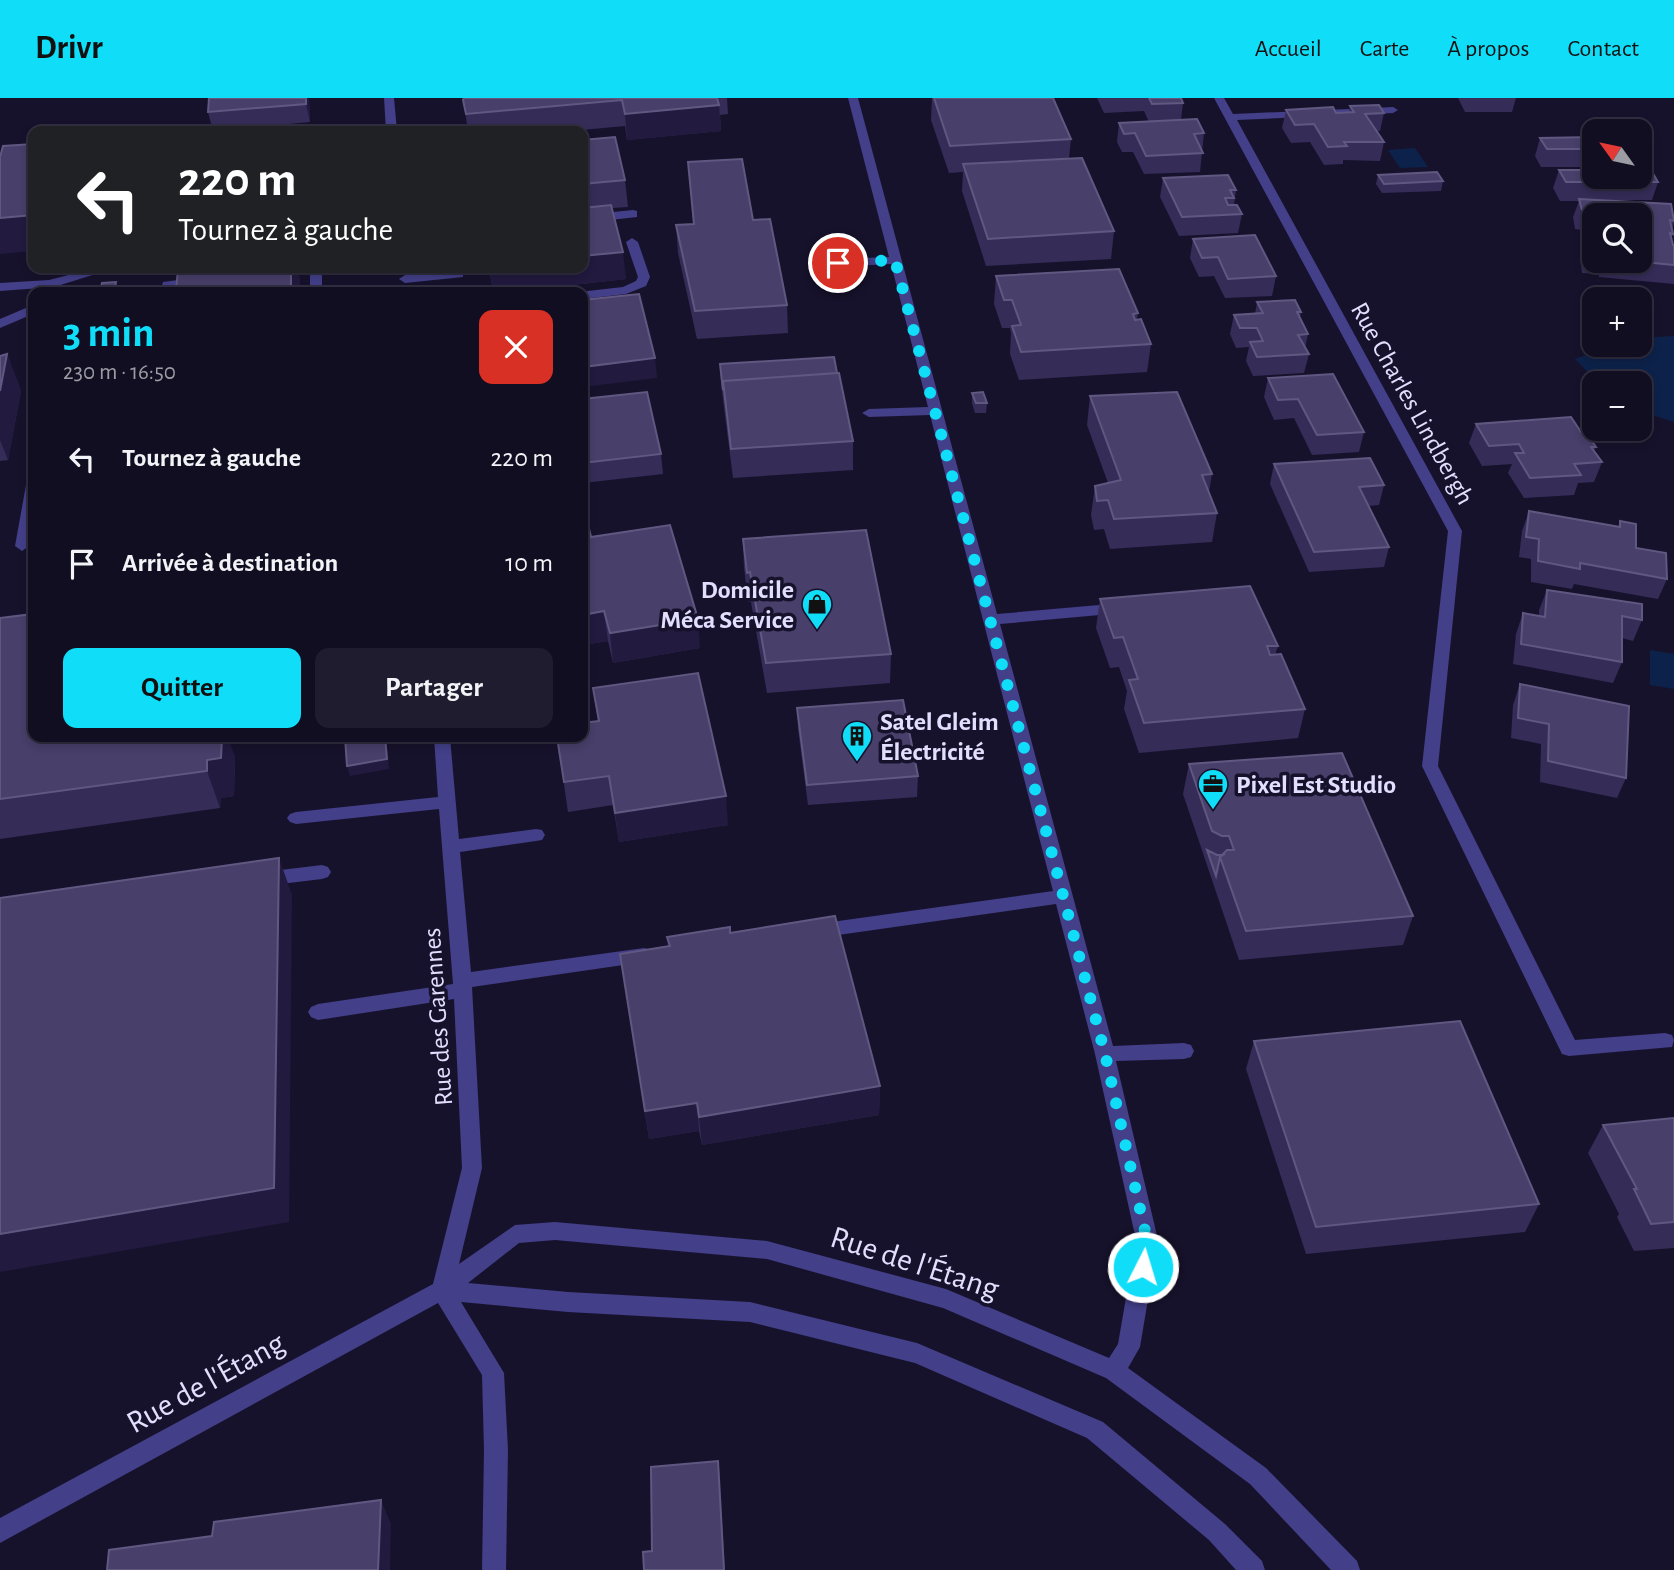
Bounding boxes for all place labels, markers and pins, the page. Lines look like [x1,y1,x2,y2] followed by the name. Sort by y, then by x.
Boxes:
[808,233,868,293] pin
[661,577,794,633] place label: Domicile Méca Service
[800,587,834,631] shop icon: Domicile Méca Service
[880,709,999,765] place label: Satel Gleim Électricité
[840,719,874,763] building icon: Satel Gleim Électricité
[1196,767,1230,811] office icon: Pixel Est Studio
[1236,772,1396,798] place label: Pixel Est Studio

